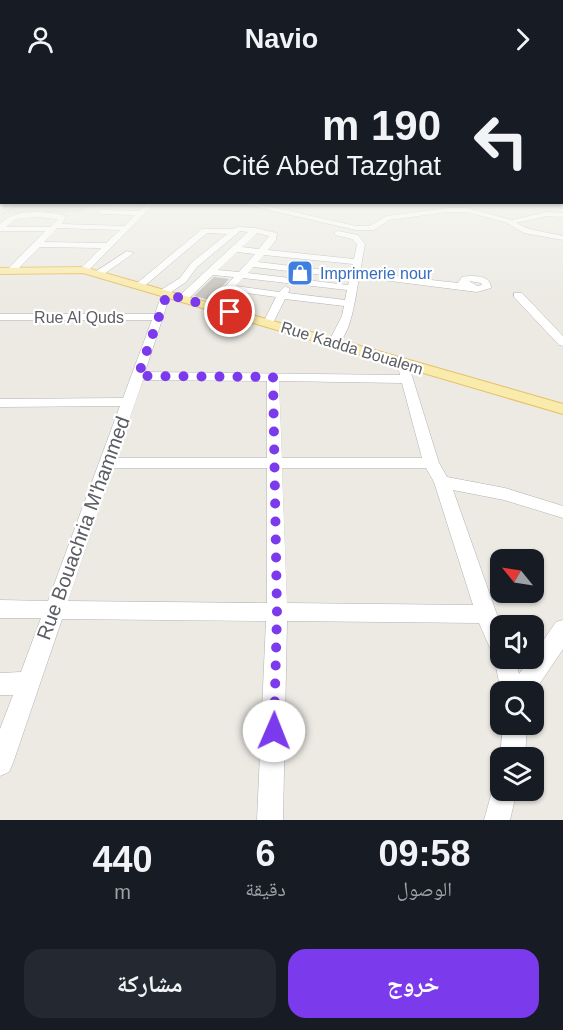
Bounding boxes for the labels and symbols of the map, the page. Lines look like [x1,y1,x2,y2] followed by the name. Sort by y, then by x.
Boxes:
[285,258,315,288] shop icon: Imprimerie nour
[320,265,433,282] place label: Imprimerie nour
[204,286,255,337] pin
[34,309,124,326] street label: Rue Al Quds
[279,318,425,378] street label: Rue Kadda Boualem
[32,413,134,643] street label: Rue Bouachria M'hammed
[490,549,544,603] north arrow
[242,699,306,763] position arrow

